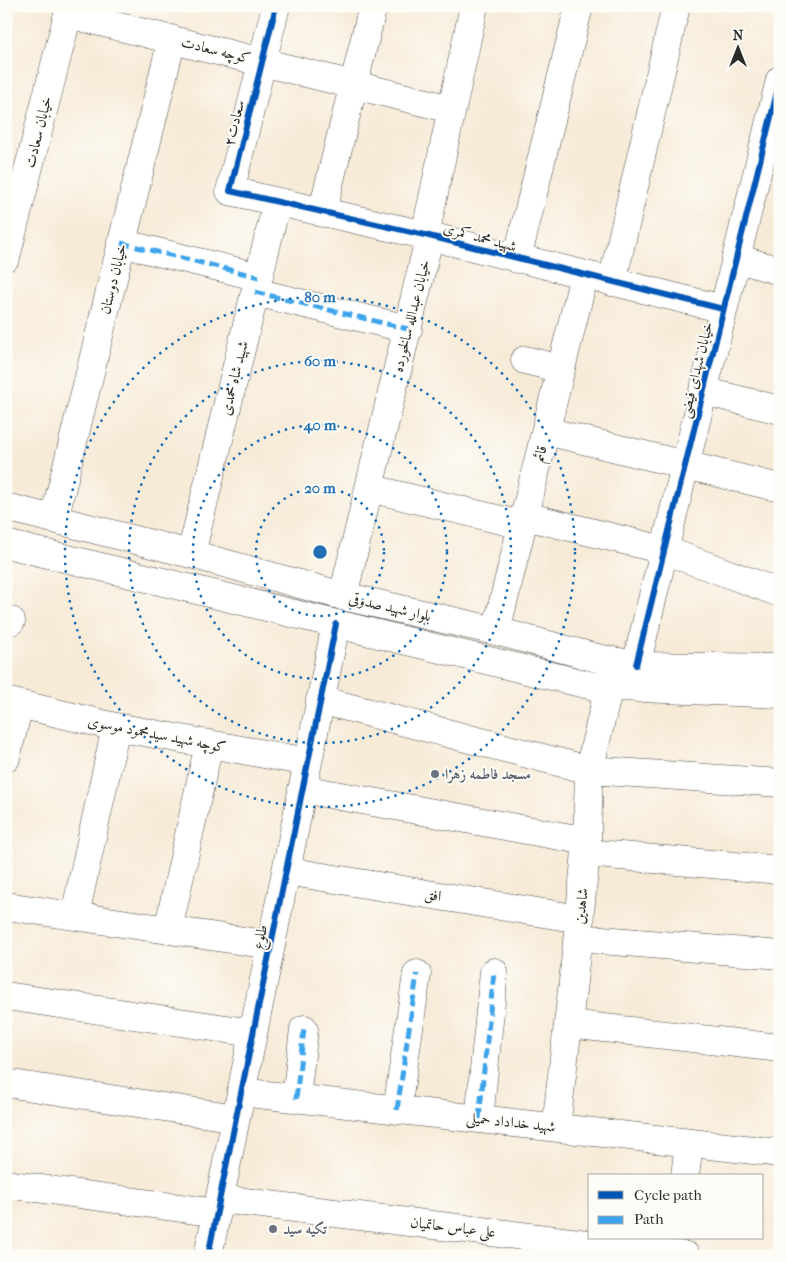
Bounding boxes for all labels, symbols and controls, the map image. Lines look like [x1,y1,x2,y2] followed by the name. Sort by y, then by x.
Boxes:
[714,22,764,72] north arrow
[733,27,744,44] text: N
[179,33,253,69] street label: کوچه سعادت
[20,94,56,170] street label: خیابان سعادت
[220,98,248,148] street label: سعادت۲
[441,219,519,256] street label: شهید محمد کمری
[96,242,130,316] street label: خیابان دوستان
[388,258,434,374] street label: خیابان عبدالله سالخورده
[304,288,336,306] text: 80 m
[675,320,719,421] street label: خیابان شهدای فیضی
[216,339,253,417] street label: شهید شاه محمدی
[304,352,337,370] text: 60 m
[303,416,337,434] text: 40 m
[529,444,555,465] street label: قائم
[304,479,336,497] text: 20 m
[311,543,329,561] centre of rings
[347,589,433,626] street label: بلوار شهید صدوقی
[86,712,228,758] street label: کوچه شهید سیدمحمود موسوی
[445,765,531,784] place label: مسجد فاطمه زهرا
[429,768,441,780] marker: مسجد فاطمه زهرا
[423,885,443,905] street label: افق
[570,887,592,925] street label: شاهدین
[249,923,275,952] street label: طلوع
[465,1108,557,1138] street label: شهید خداداد حمیلی
[588,1174,764,1240] legend
[634,1186,702,1204] text: Cycle path
[634,1210,664,1228] text: Path
[409,1213,497,1243] street label: علی عباس حاتمیان
[283,1220,328,1238] place label: تکیه سید
[267,1223,279,1235] marker: تکیه سید

